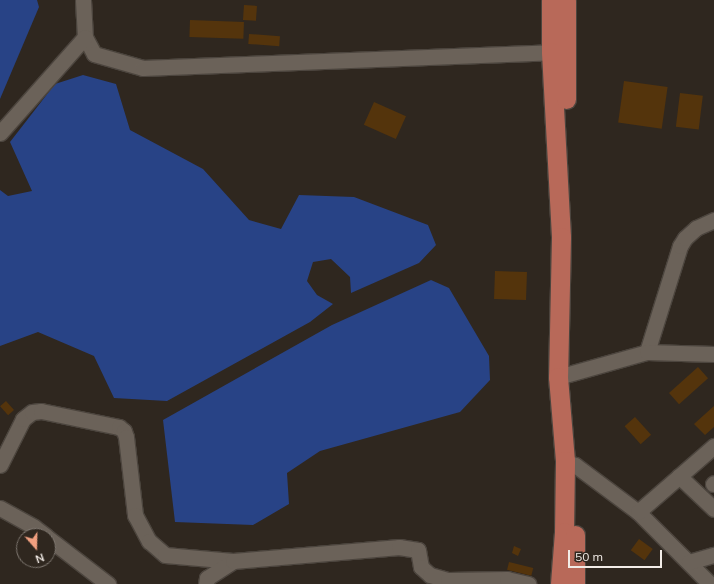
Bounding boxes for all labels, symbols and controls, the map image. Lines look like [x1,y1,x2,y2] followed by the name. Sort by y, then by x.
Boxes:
[16,528,56,568] north arrow
[570,542,664,568] scale bar
[575,549,603,564] text: 50 m
[33,550,46,566] text: N

